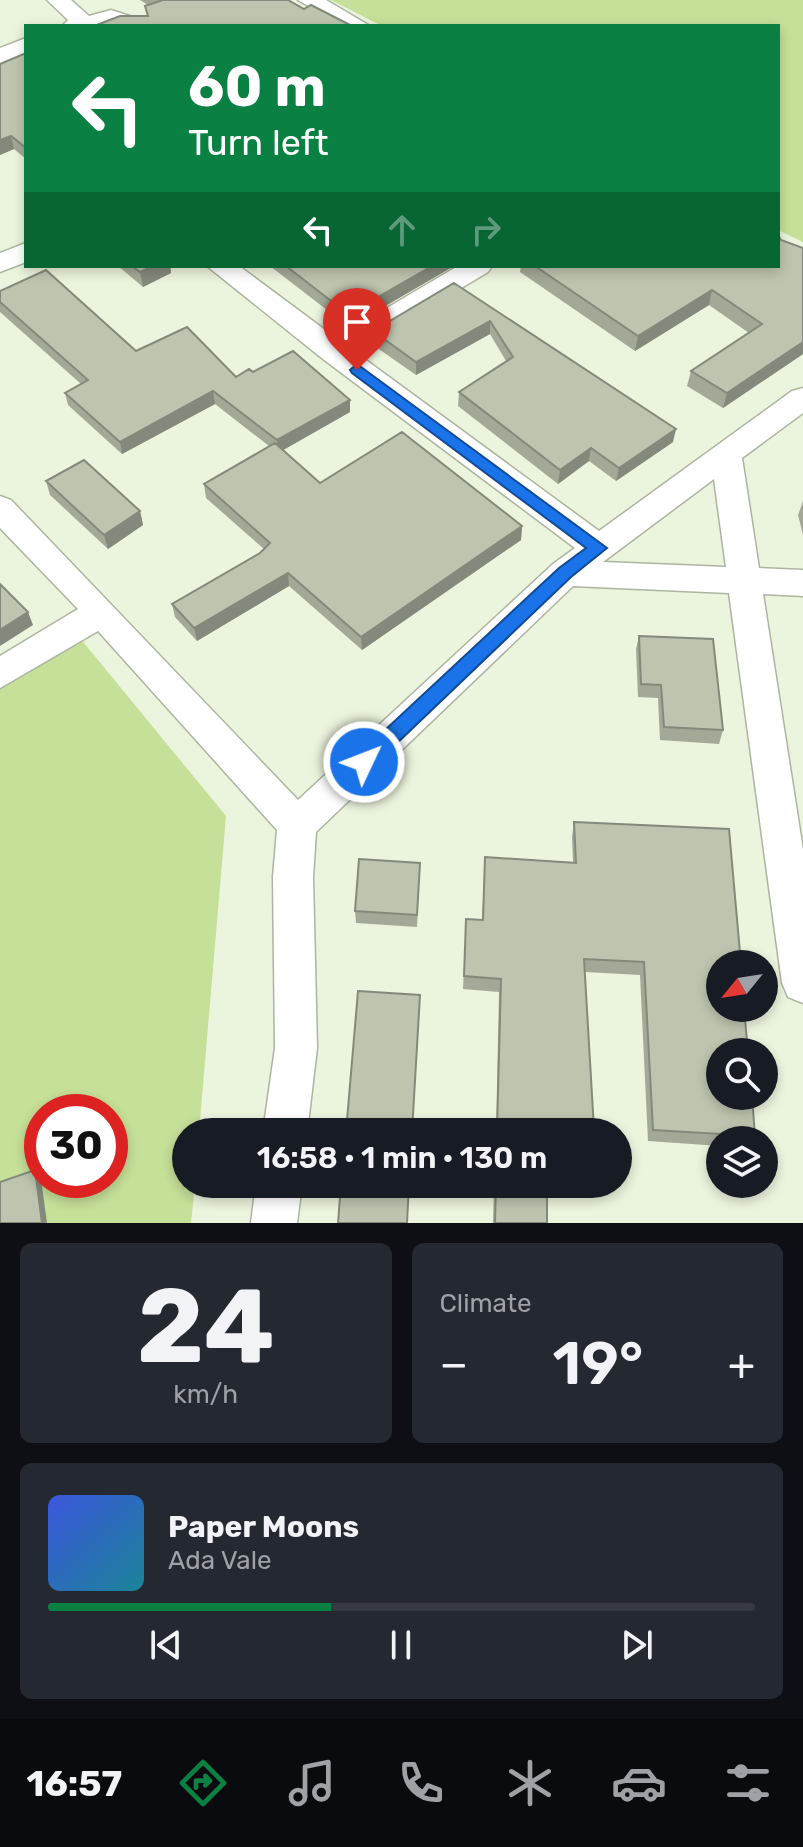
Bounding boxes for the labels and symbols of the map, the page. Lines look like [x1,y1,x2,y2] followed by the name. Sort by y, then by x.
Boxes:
[323,288,391,370] pin
[322,720,406,804] position arrow
[706,950,778,1022] north arrow
[24,1094,128,1198] speed limit sign: 30

